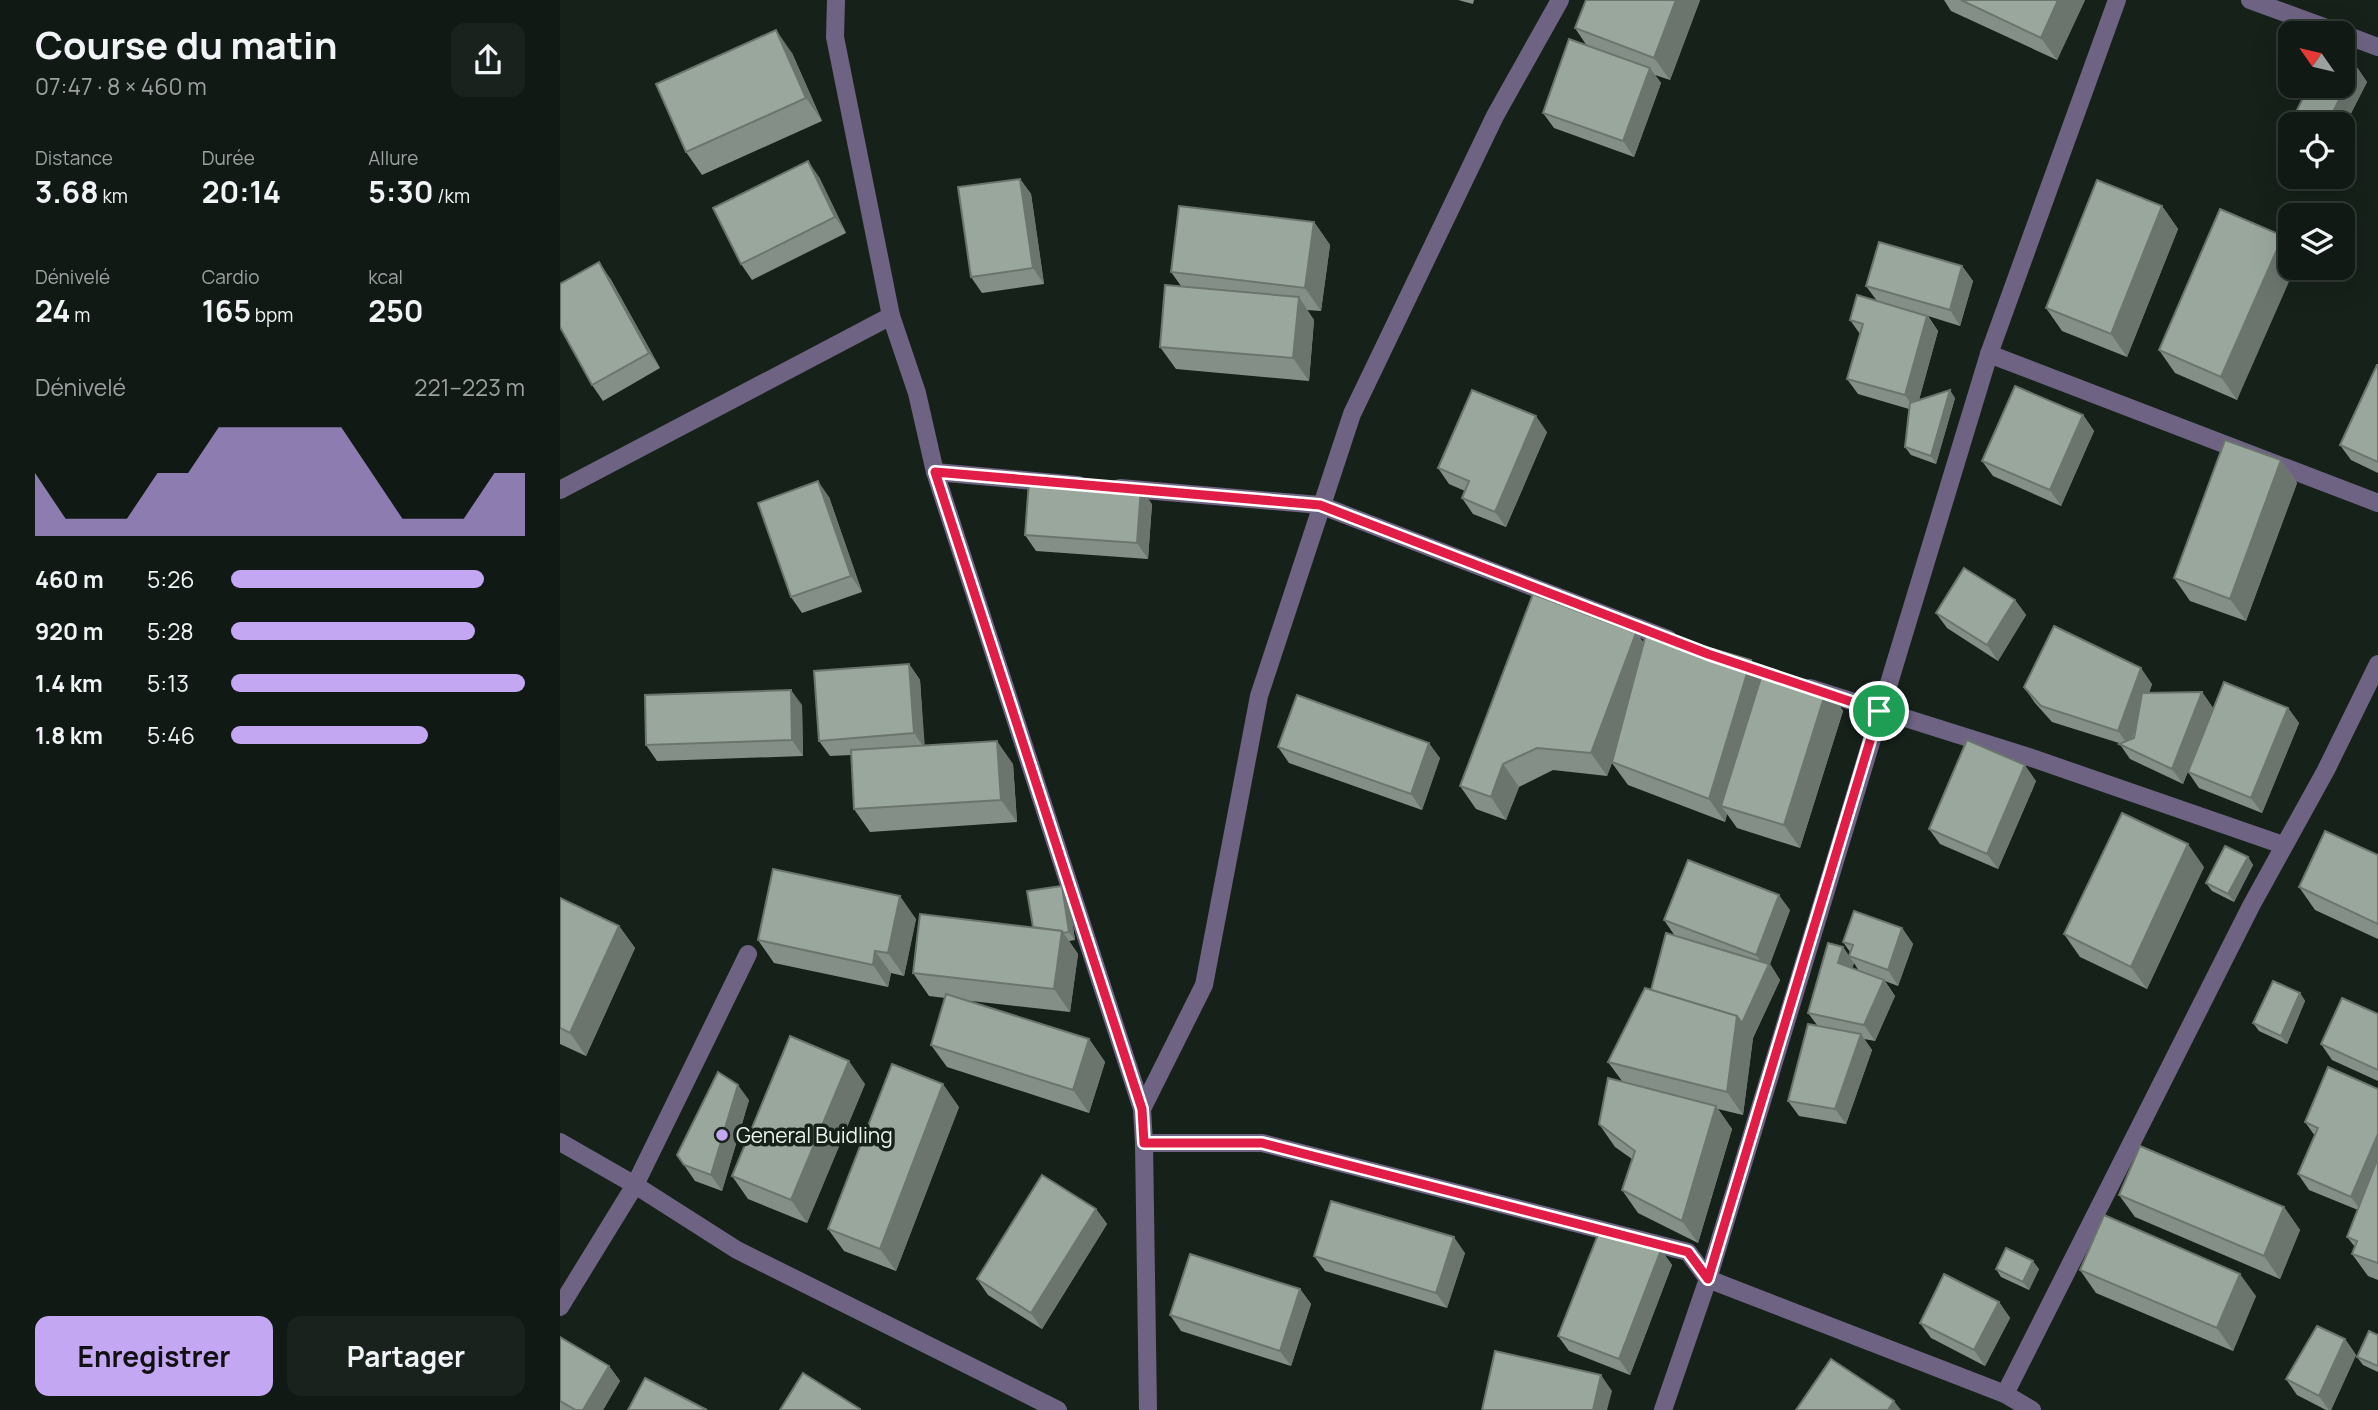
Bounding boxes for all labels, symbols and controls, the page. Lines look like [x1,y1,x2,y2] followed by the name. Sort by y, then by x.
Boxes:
[35,18,338,70] text: Course du matin
[2278,21,2356,98] north arrow
[2278,21,2355,280] map controls
[451,23,525,97] button: share
[35,70,207,102] text: 07:47 · 8 × 460 m
[2278,112,2355,189] button: locate
[35,145,113,171] text: Distance
[202,145,255,171] text: Durée
[368,145,418,171] text: Allure
[35,171,99,212] text: 3.68
[202,171,281,212] text: 20:14
[368,171,433,212] text: 5:30
[99,183,128,209] text: km
[433,183,470,209] text: /km
[2278,203,2355,280] button: layers
[35,264,110,290] text: Dénivelé
[202,264,259,290] text: Cardio
[368,264,403,290] text: kcal
[35,290,71,331] text: 24
[202,290,251,331] text: 165
[368,290,424,331] text: 250
[71,302,90,328] text: m
[251,302,293,328] text: bpm
[35,371,126,403] text: Dénivelé
[414,371,525,403] text: 221–223 m
[35,563,104,595] text: 460 m
[147,563,195,595] text: 5:26
[35,615,103,647] text: 920 m
[147,615,194,647] text: 5:28
[35,667,103,699] text: 1.4 km
[147,667,189,699] text: 5:13
[1849,681,1909,741] pin
[1860,692,1898,730] icon: arrive
[35,719,103,751] text: 1.8 km
[147,719,195,751] text: 5:46
[736,1121,893,1149] place label: General Buidling
[714,1127,730,1143] marker: General Buidling
[35,1316,273,1396] button: Enregistrer
[287,1316,525,1396] button: Partager

